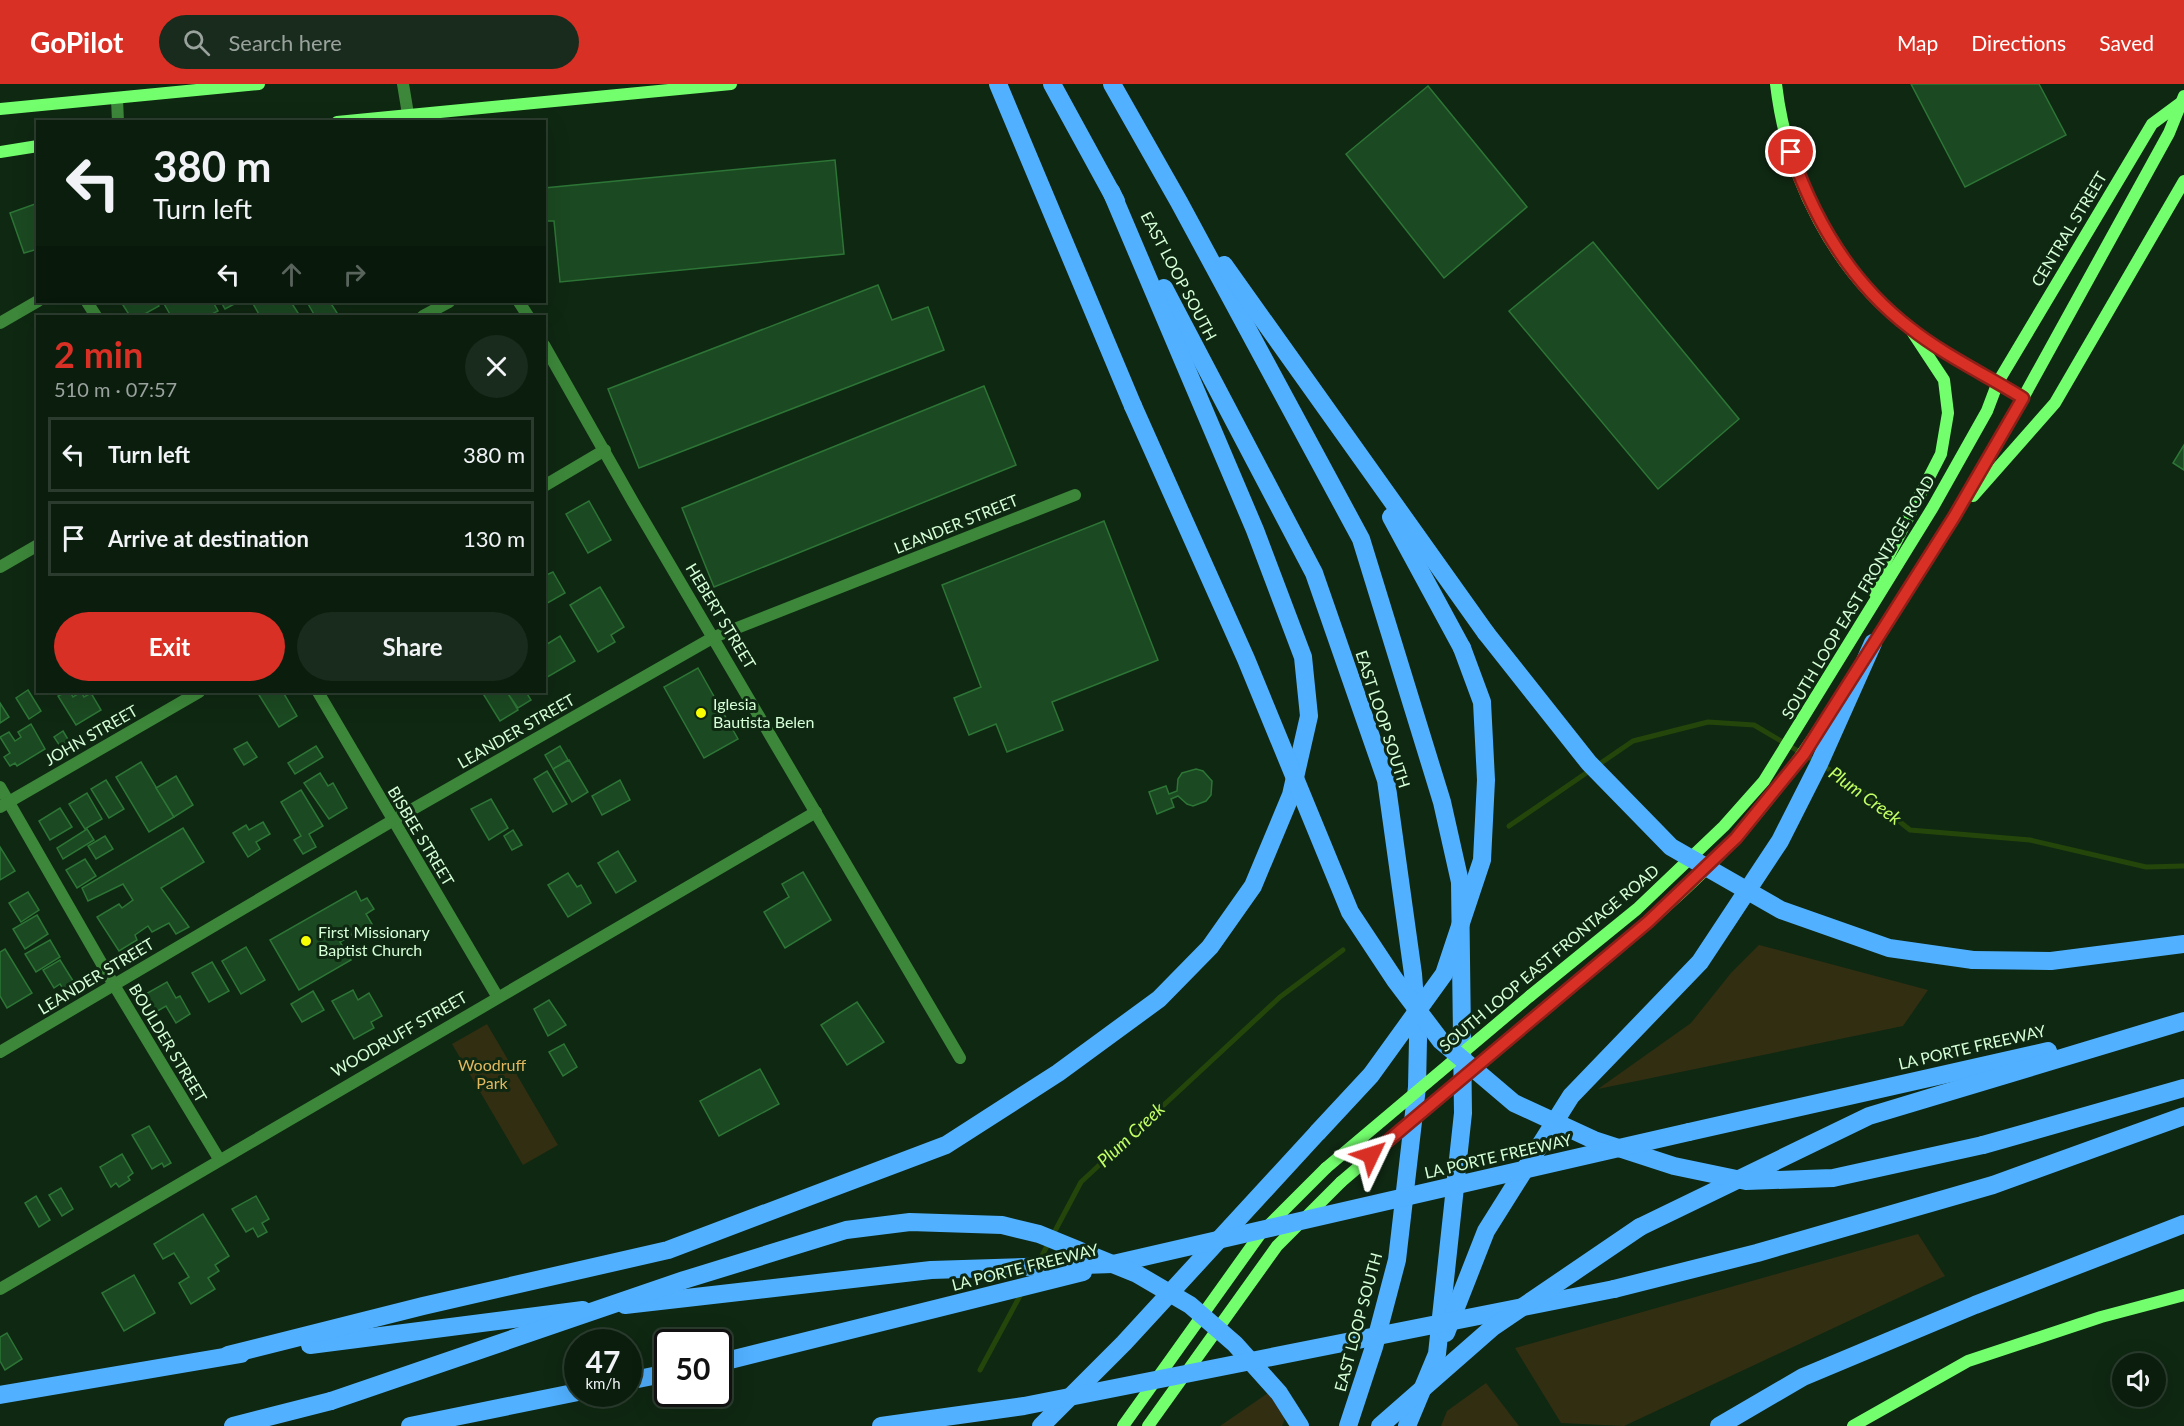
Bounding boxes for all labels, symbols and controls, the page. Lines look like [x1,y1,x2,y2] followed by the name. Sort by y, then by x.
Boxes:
[159,15,579,69] search box
[30,25,123,59] text: GoPilot
[180,26,213,59] icon: search
[228,29,342,56] text: Search here
[1897,30,1938,55] text: Map
[1971,30,2066,55] text: Directions
[2099,30,2154,55] text: Saved
[1765,126,1816,177] pin
[1774,135,1807,168] icon: arrive
[153,141,271,191] text: 380 m
[54,144,132,222] icon: left
[2027,168,2111,290] street label: CENTRAL STREET
[153,192,252,225] text: Turn left
[1137,208,1221,343] street label: EAST LOOP SOUTH
[212,258,245,291] icon: left
[275,258,308,291] icon: ahead
[338,258,371,291] icon: right
[54,332,143,376] text: 2 min
[465,335,528,398] button: close
[54,377,177,401] text: 510 m · 07:57
[57,438,90,471] icon: left
[108,441,190,468] text: Turn left
[463,441,525,468] text: 380 m
[1777,472,1938,722] street label: SOUTH LOOP EAST FRONTAGE ROAD
[891,490,1021,557] street label: LEANDER STREET
[57,522,90,555] icon: arrive
[108,525,309,552] text: Arrive at destination
[463,525,525,552] text: 130 m
[682,559,761,672] street label: HEBERT STREET
[54,612,285,681] button: Exit
[297,612,528,681] button: Share
[1352,648,1415,790] street label: EAST LOOP SOUTH
[454,689,578,772] street label: LEANDER STREET
[713,694,814,731] place label: Iglesia Bautista Belen
[41,700,141,769] street label: JOHN STREET
[694,706,708,720] marker: Iglesia Bautista Belen
[1825,761,1907,829] water label: Plum Creek
[384,783,459,889] street label: BISBEE STREET
[1435,860,1662,1055] street label: SOUTH LOOP EAST FRONTAGE ROAD
[318,922,430,959] place label: First Missionary Baptist Church
[34,933,158,1018] street label: LEANDER STREET
[299,934,313,948] marker: First Missionary Baptist Church
[126,980,212,1106] street label: BOULDER STREET
[327,987,471,1080] street label: WOODRUFF STREET
[1896,1020,2047,1073] street label: LA PORTE FREEWAY
[458,1055,526,1092] park label: Woodruff Park
[1092,1097,1169,1171] water label: Plum Creek
[1339,1123,1403,1187] position arrow
[1422,1129,1573,1182] street label: LA PORTE FREEWAY
[950,1239,1100,1294] street label: LA PORTE FREEWAY
[1330,1250,1385,1394] street label: EAST LOOP SOUTH
[654,1329,732,1407] speed limit sign: 50
[586,1343,620,1379] text: 47
[2112,1353,2166,1407] map controls
[2112,1353,2166,1407] button: sound
[585,1374,621,1392] text: km/h

